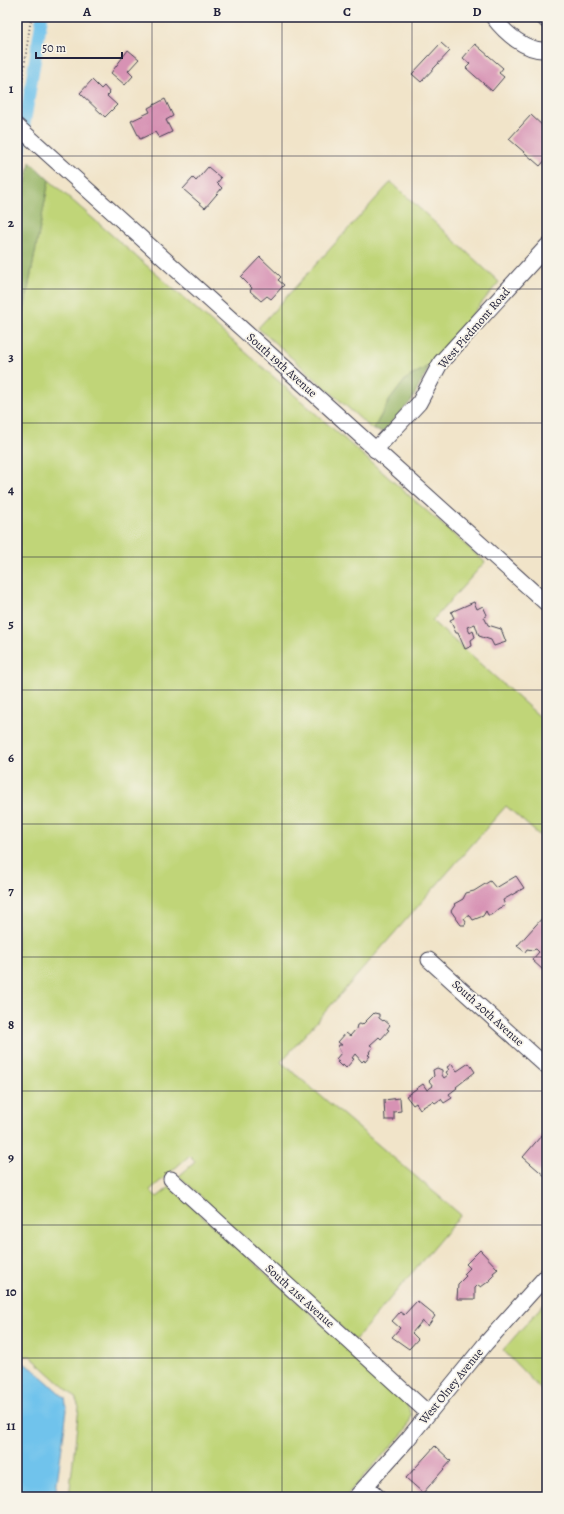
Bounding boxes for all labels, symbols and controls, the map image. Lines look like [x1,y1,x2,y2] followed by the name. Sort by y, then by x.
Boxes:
[82,3,92,20] text: A
[213,3,221,20] text: B
[343,3,351,20] text: C
[472,3,482,20] text: D
[36,34,122,60] scale bar
[42,40,66,56] text: 50 m
[9,80,14,97] text: 1
[8,214,15,231] text: 2
[434,284,514,373] street label: West Piedmont Road
[243,329,321,401] street label: South 19th Avenue
[8,348,14,365] text: 3
[8,481,14,498] text: 4
[8,615,14,632] text: 5
[8,749,14,766] text: 6
[8,882,14,899] text: 7
[448,976,528,1050] street label: South 20th Avenue
[8,1016,14,1033] text: 8
[8,1149,14,1166] text: 9
[262,1261,338,1331] street label: South 21st Avenue
[5,1283,17,1300] text: 10
[415,1345,487,1428] street label: West Olney Avenue
[6,1417,16,1434] text: 11

